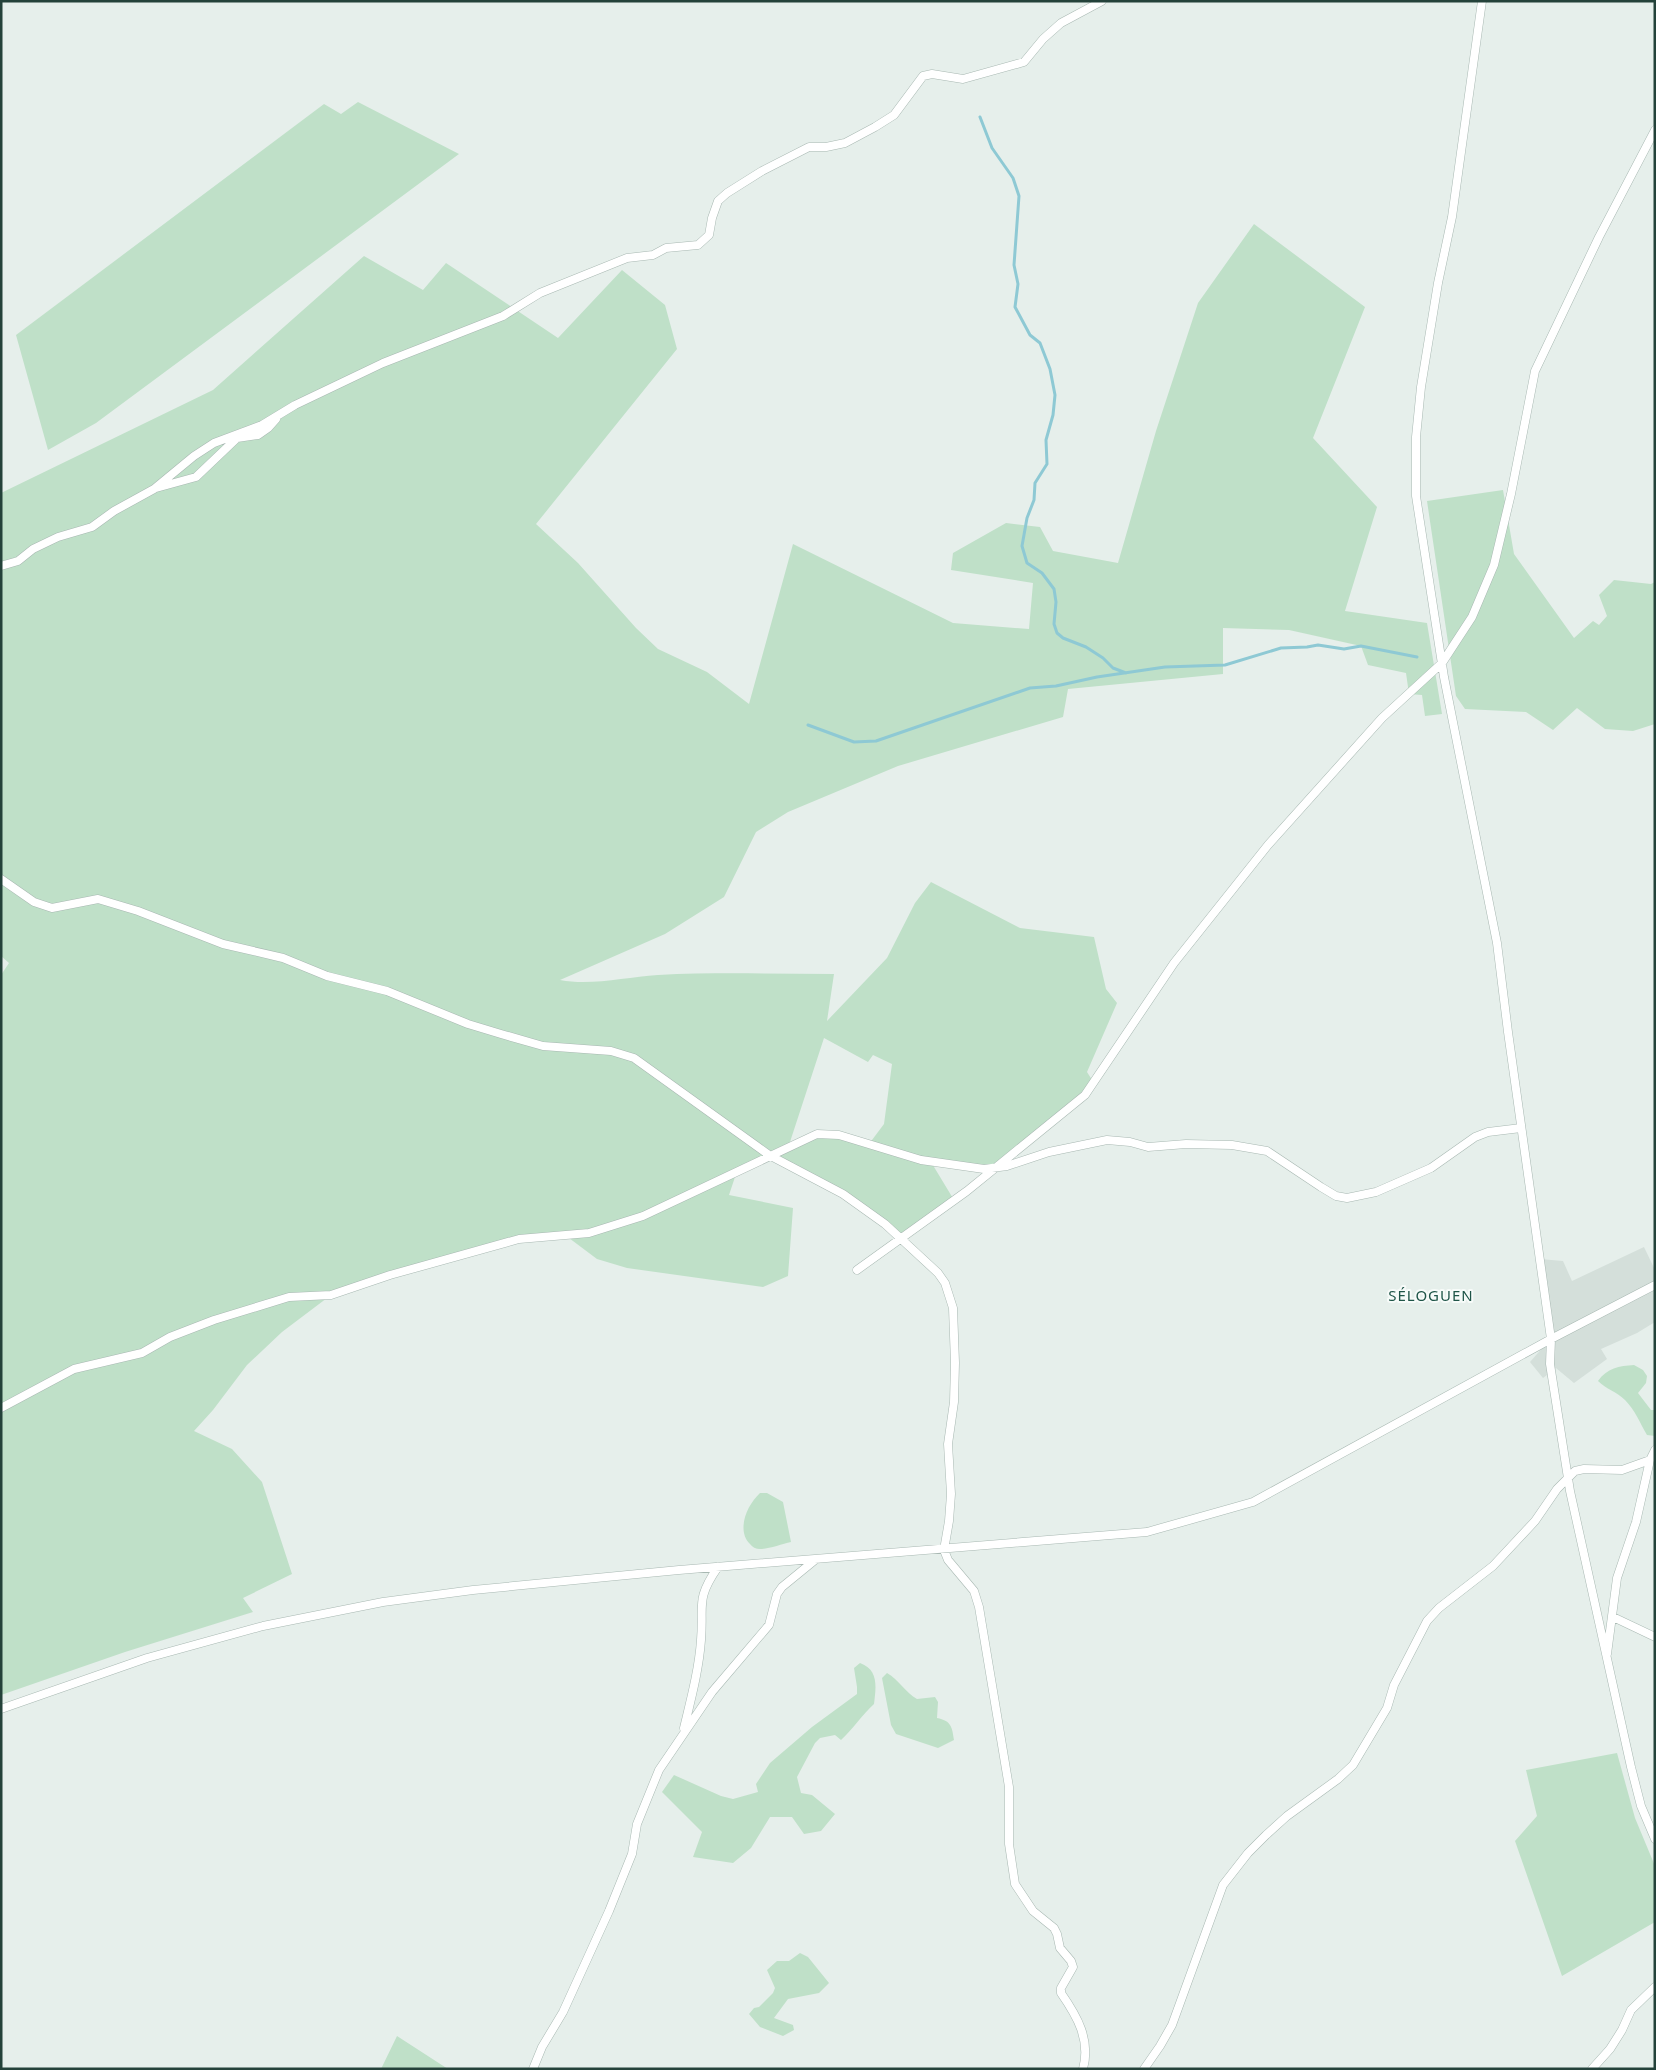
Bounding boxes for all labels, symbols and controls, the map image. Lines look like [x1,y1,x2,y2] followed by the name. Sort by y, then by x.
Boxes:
[1388,1285,1474,1305] district label: SÉLOGUEN

